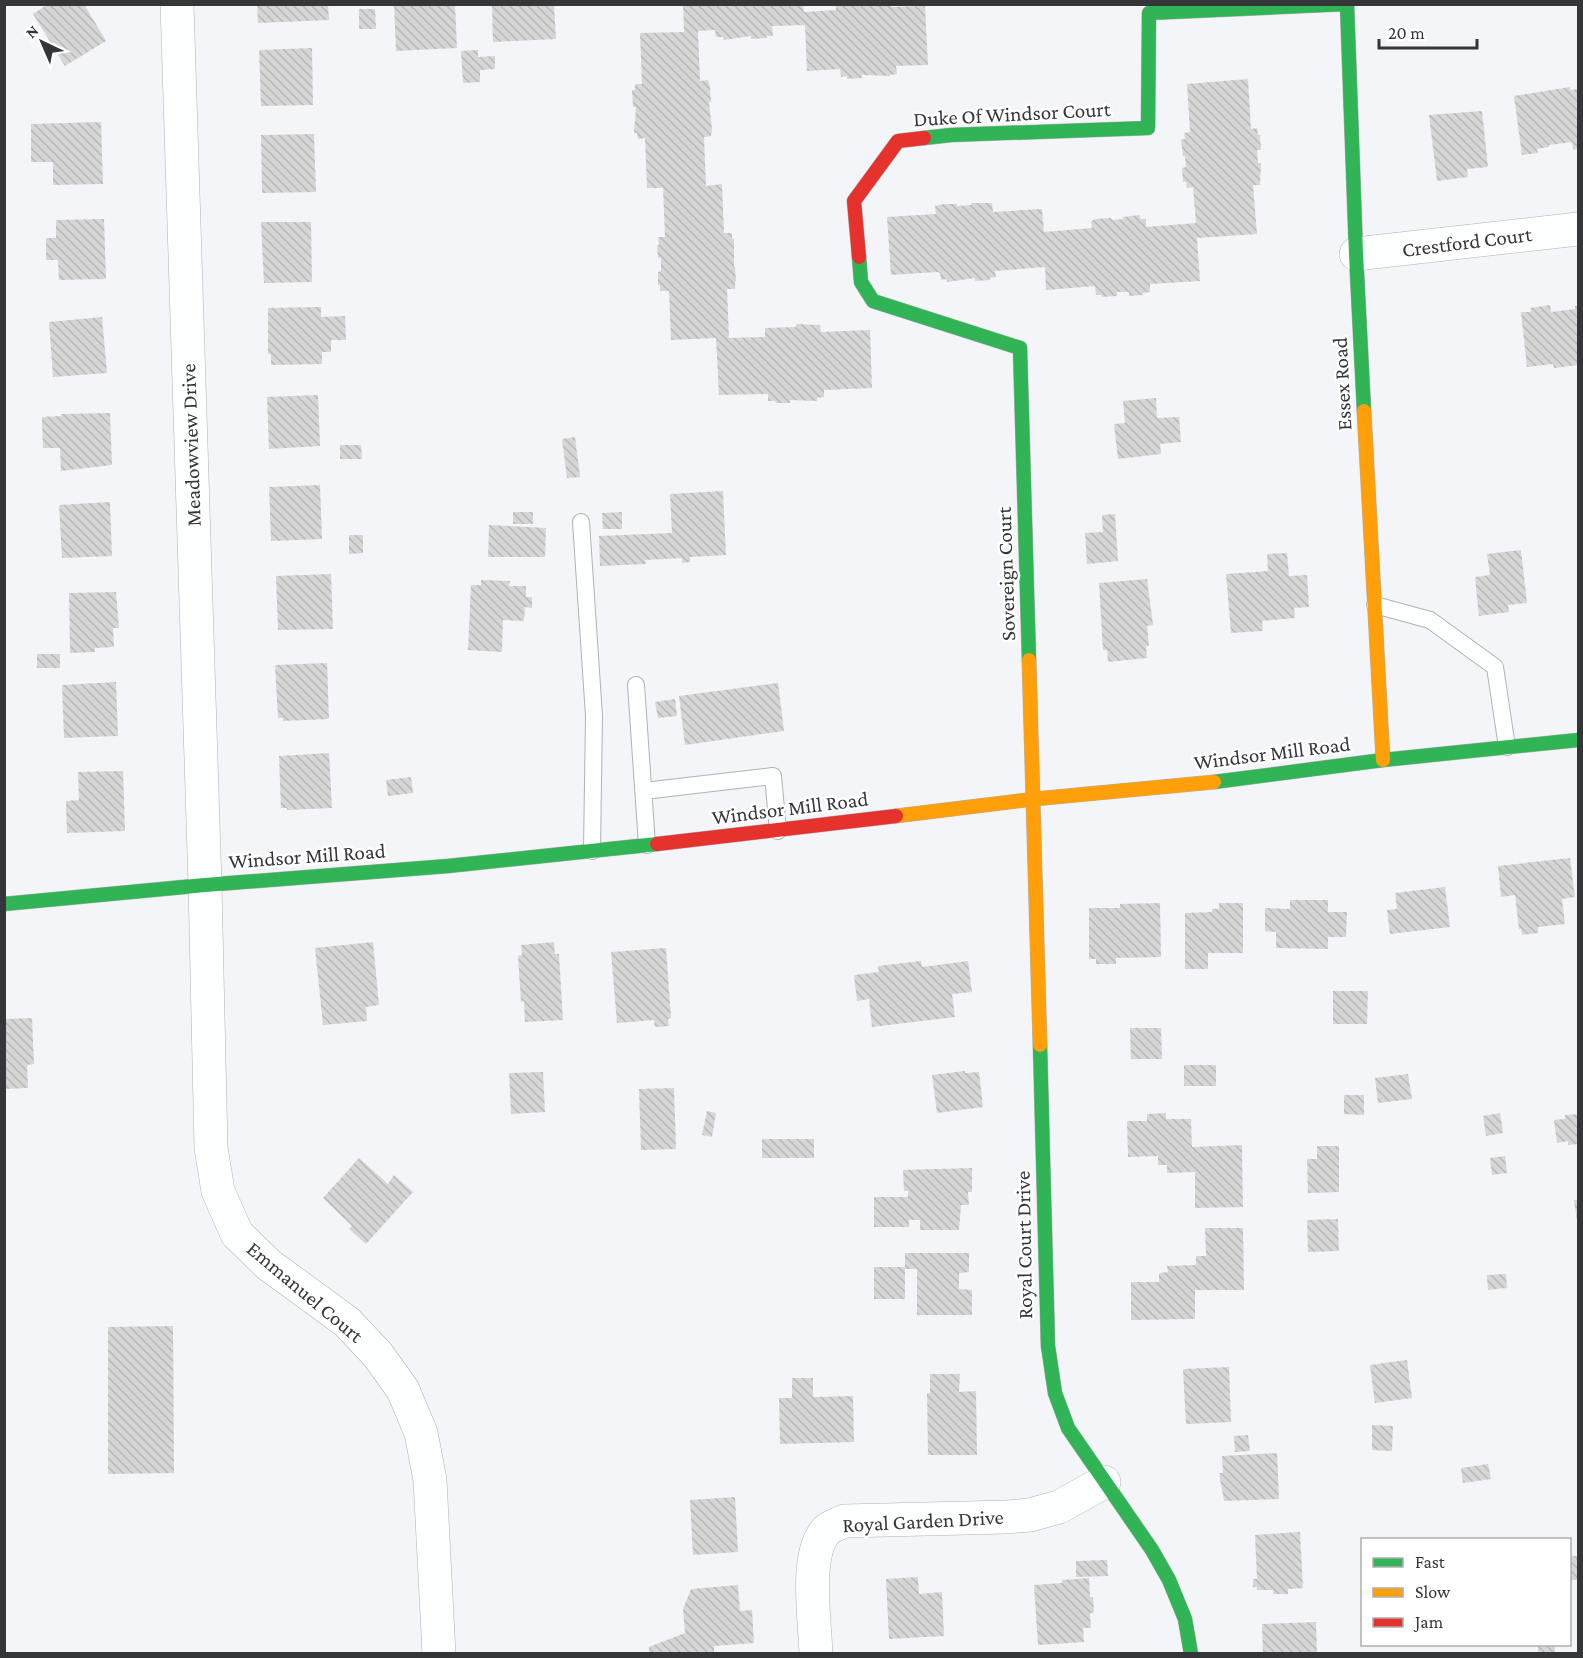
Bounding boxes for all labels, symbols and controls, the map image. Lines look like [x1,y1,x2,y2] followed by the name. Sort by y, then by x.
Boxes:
[12,12,72,72] north arrow
[1379,12,1476,50] scale bar
[22,22,42,41] text: N
[1388,23,1425,43] text: 20 m
[913,97,1112,131] street label: Duke Of Windsor Court
[1401,222,1534,262] street label: Crestford Court
[1328,337,1356,431] street label: Essex Road
[176,363,206,527] street label: Meadowview Drive
[992,505,1020,642] street label: Sovereign Court
[1192,732,1352,774] street label: Windsor Mill Road
[710,787,870,829] street label: Windsor Mill Road
[228,839,386,873] street label: Windsor Mill Road
[1011,1171,1037,1319] street label: Royal Court Drive
[242,1236,369,1348] street label: Emmanuel Court
[842,1505,1004,1537] street label: Royal Garden Drive
[1361,1538,1571,1646] legend
[1415,1552,1446,1572] text: Fast
[1415,1582,1451,1602] text: Slow
[1413,1612,1444,1632] text: Jam

